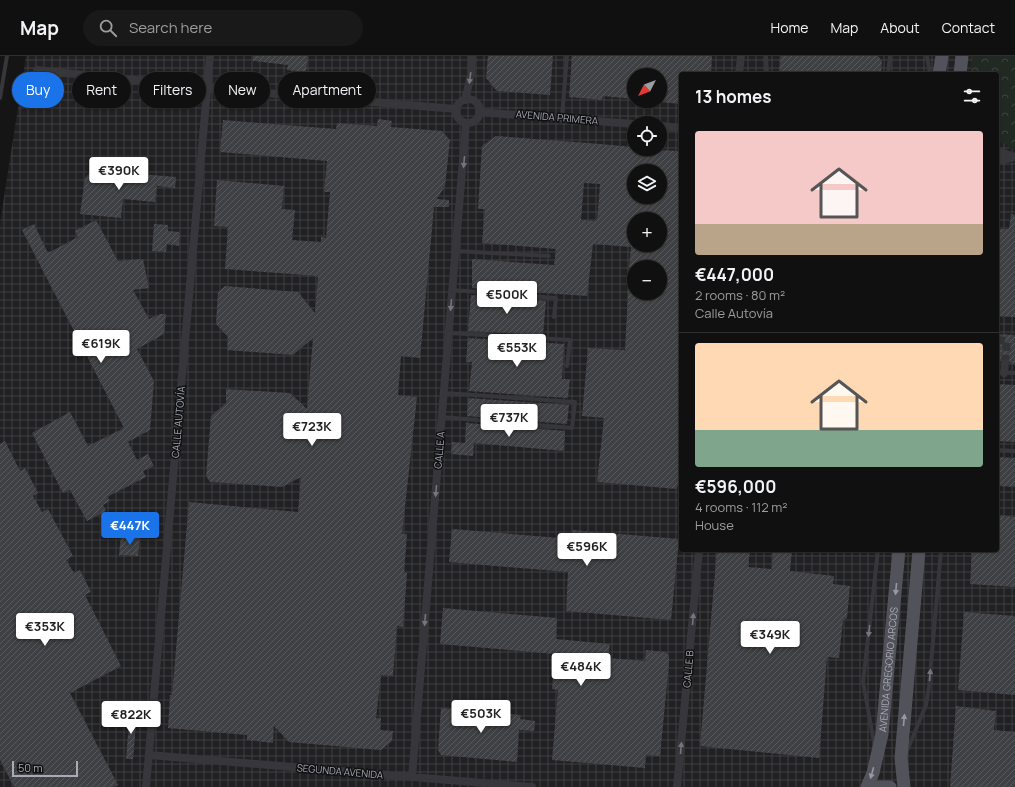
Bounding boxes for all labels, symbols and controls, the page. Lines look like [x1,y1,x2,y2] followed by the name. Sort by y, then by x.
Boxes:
[83,10,363,46] search box
[20,15,59,41] text: Map
[97,17,119,39] icon: search
[129,17,212,38] text: Search here
[771,18,808,37] text: Home
[830,18,858,37] text: Map
[880,18,920,37] text: About
[942,18,995,37] text: Contact
[627,68,667,108] north arrow
[627,68,667,300] map controls
[12,72,64,108] chip: Buy
[72,72,131,108] chip: Rent
[139,72,206,108] chip: Filters
[214,72,270,108] chip: New
[278,72,376,108] chip: Apartment
[467,72,473,84] one-way arrow
[695,85,771,108] text: 13 homes
[961,85,983,107] icon: filters
[515,106,600,128] street label: AVENIDA PRIMERA
[627,116,667,156] button: locate
[460,156,467,168] one-way arrow
[91,157,147,191] pin: €390K
[803,157,875,229] icon: home
[98,161,140,179] text: €390K
[627,164,667,204] button: layers
[627,212,667,252] button: +
[627,260,667,300] button: −
[695,263,774,286] text: €447,000
[479,281,535,315] pin: €500K
[486,285,528,303] text: €500K
[695,286,785,304] text: 2 rooms · 80 m²
[448,299,455,311] one-way arrow
[695,304,773,322] text: Calle Autovía
[73,330,129,364] pin: €619K
[82,334,120,352] text: €619K
[489,334,545,368] pin: €553K
[497,338,537,356] text: €553K
[803,369,875,441] icon: home
[168,385,188,458] street label: CALLE AUTOVÍA
[481,404,537,438] pin: €737K
[490,408,528,426] text: €737K
[284,413,340,447] pin: €723K
[292,417,332,435] text: €723K
[430,430,448,469] street label: CALLE A
[695,475,776,498] text: €596,000
[432,485,439,497] one-way arrow
[695,498,788,516] text: 4 rooms · 112 m²
[102,512,158,546] pin: €447K
[110,516,150,534] text: €447K
[695,516,734,534] text: House
[559,533,615,567] pin: €596K
[566,537,608,555] text: €596K
[892,583,899,595] one-way arrow
[875,606,901,733] street label: AVENIDA GREGORIO ARCOS
[17,613,73,647] pin: €353K
[689,613,696,625] one-way arrow
[422,614,429,626] one-way arrow
[25,617,65,635] text: €353K
[742,621,798,655] pin: €349K
[866,624,872,637] one-way arrow
[750,625,790,643] text: €349K
[679,650,697,688] street label: CALLE B
[553,653,609,687] pin: €484K
[561,657,601,675] text: €484K
[927,669,934,681] one-way arrow
[453,700,509,734] pin: €503K
[103,701,159,735] pin: €822K
[460,704,502,722] text: €503K
[111,705,151,723] text: €822K
[901,714,908,726] one-way arrow
[678,742,684,754] one-way arrow
[12,759,78,778] scale bar
[18,760,43,775] text: 50 m
[296,760,384,782] street label: SEGUNDA AVENIDA
[869,767,875,779] one-way arrow

